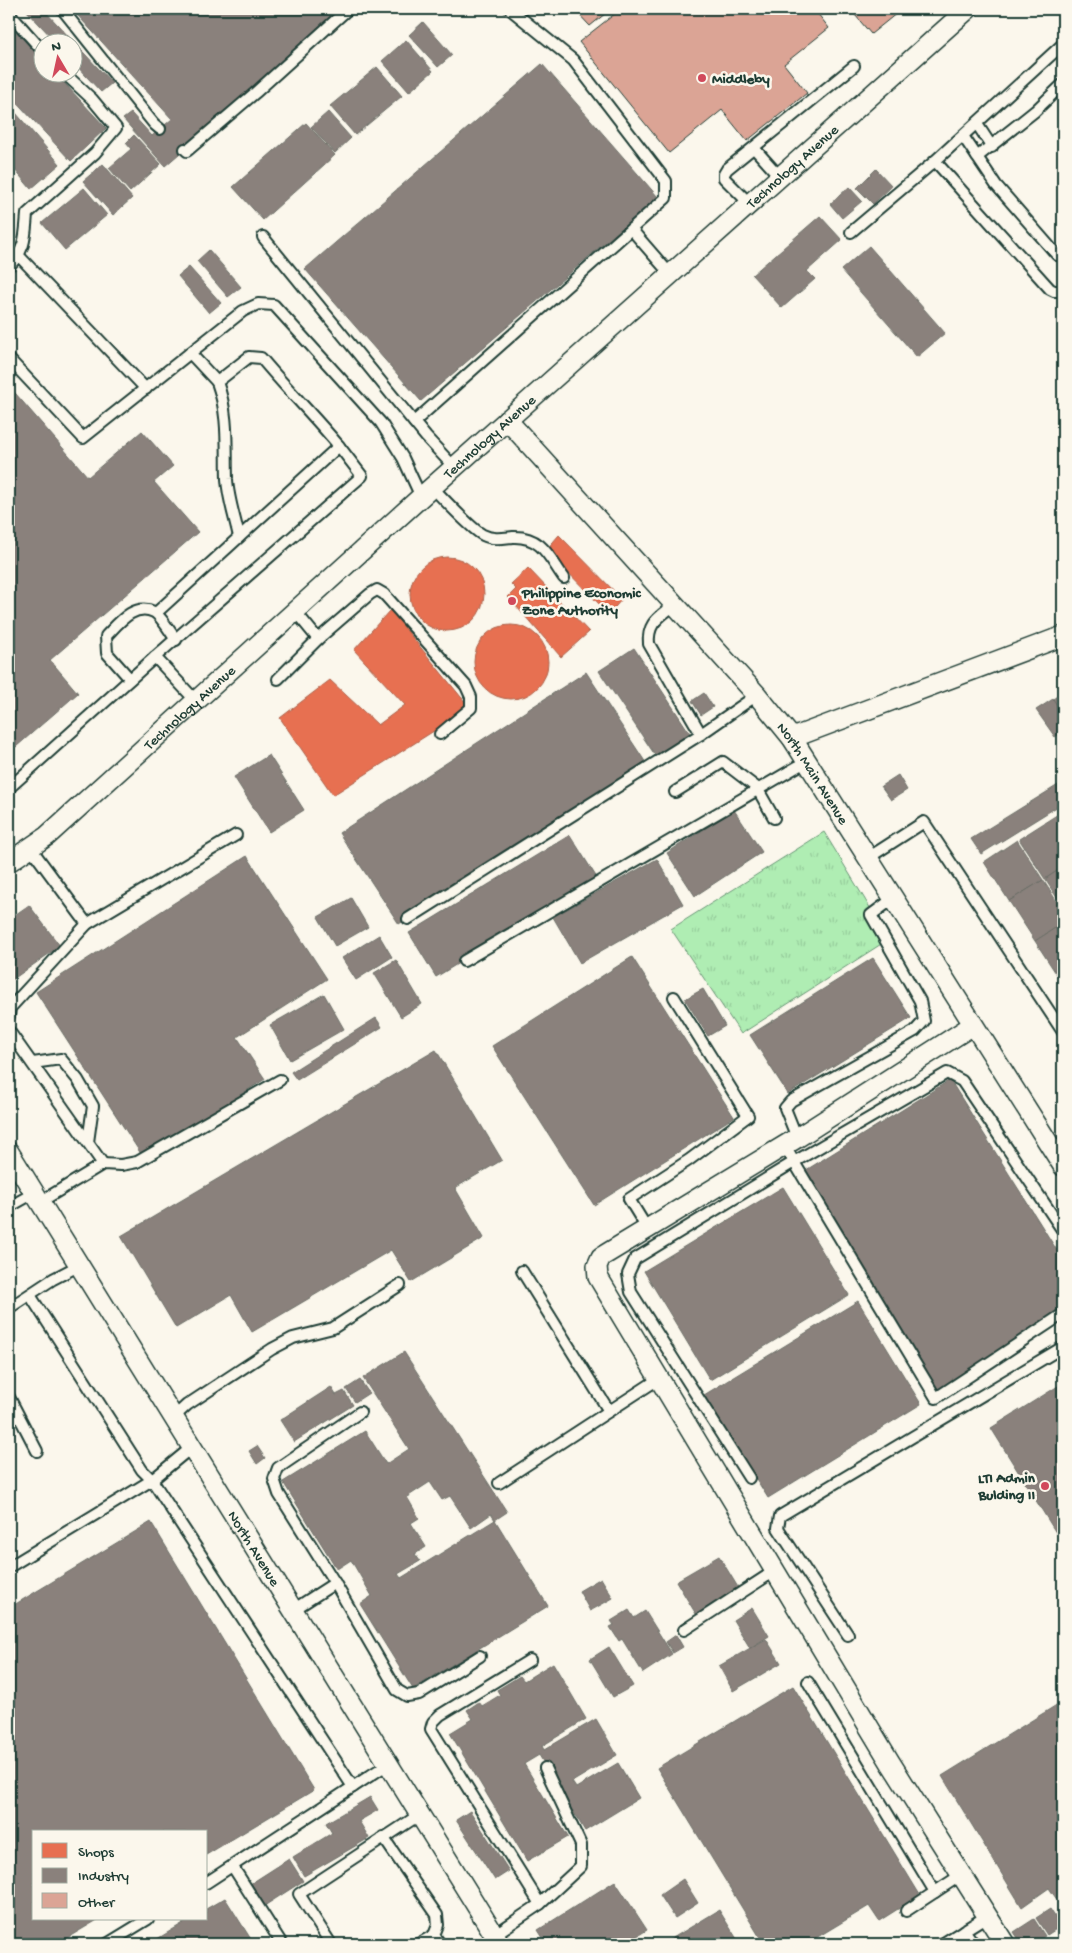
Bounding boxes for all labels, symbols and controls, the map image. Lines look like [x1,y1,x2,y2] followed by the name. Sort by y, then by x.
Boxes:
[32,32,82,82] north arrow
[51,39,62,57] text: N
[712,71,770,89] place label: Middleby
[696,72,708,84] marker: Middleby
[743,122,843,214] street label: Technology Avenue
[440,392,540,484] street label: Technology Avenue
[521,585,642,620] place label: Philippine Economic Zone Authority
[506,595,518,607] marker: Philippine Economic Zone Authority
[140,662,240,755] street label: Technology Avenue
[772,719,852,829] street label: North Main Avenue
[978,1470,1036,1505] place label: LTI Admin Bulding II
[1039,1480,1051,1492] marker: LTI Admin Bulding II
[223,1508,283,1591] street label: North Avenue
[32,1830,208,1920] legend
[78,1844,114,1862] text: Shops
[78,1868,130,1886] text: Industry
[78,1894,116,1912] text: Other

